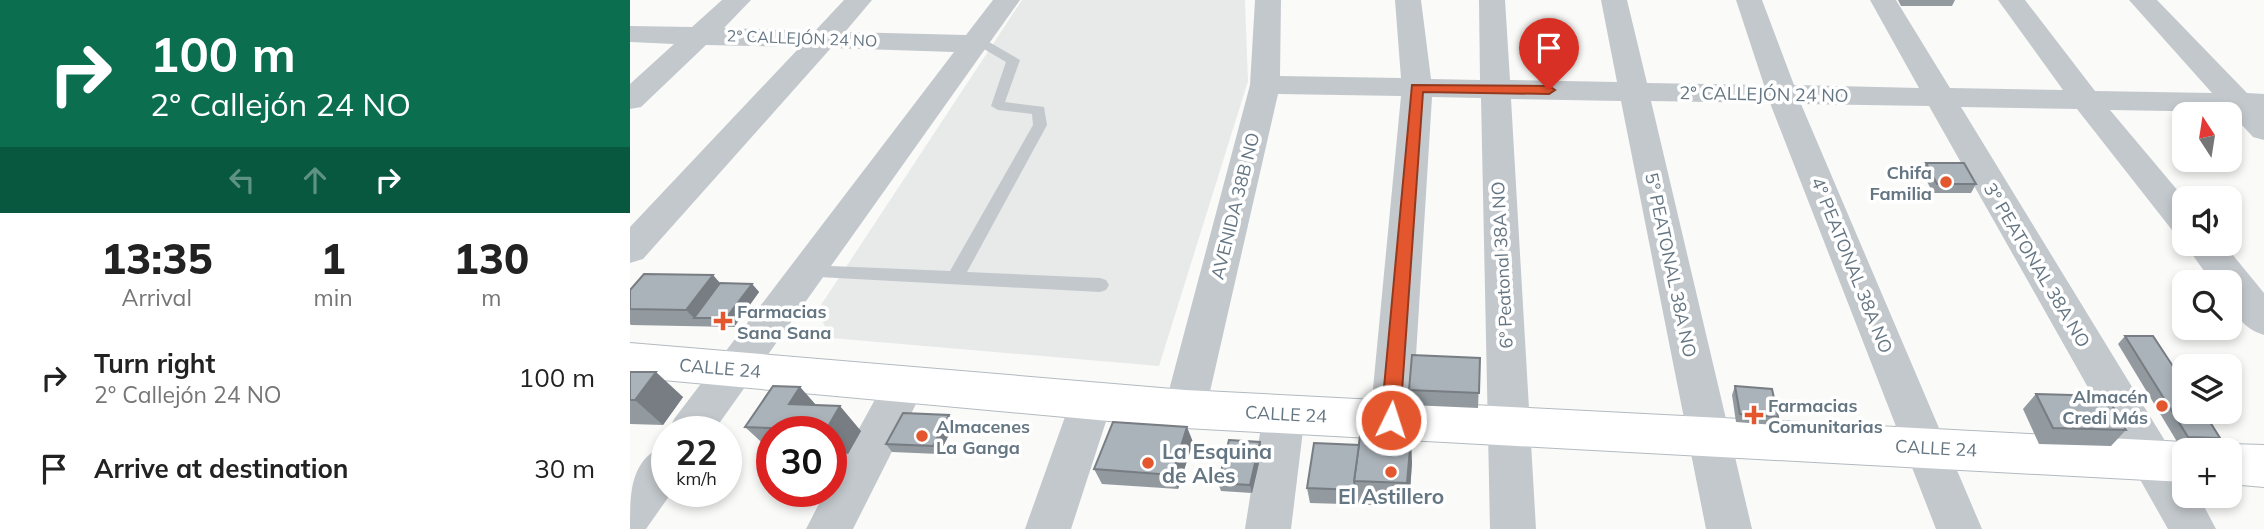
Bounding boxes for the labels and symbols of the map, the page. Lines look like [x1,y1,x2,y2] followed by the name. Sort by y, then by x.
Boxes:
[1519,18,1579,90] pin
[726,25,878,51] street label: 2° CALLEJÓN 24 NO
[1679,81,1849,107] street label: 2° CALLEJÓN 24 NO
[2172,102,2242,172] north arrow
[1206,130,1264,282] street label: AVENIDA 38B NO
[1869,161,1932,205] place label: Chifa Familia
[1640,171,1702,359] street label: 5° PEATONAL 38A NO
[1806,173,1898,357] street label: 4° PEATONAL 38A NO
[1938,174,1954,190] marker: Chifa Familia
[1979,178,2095,352] street label: 3° PEATONAL 38A NO
[1486,181,1518,349] street label: 6º Peatonal 38A NO
[737,300,832,344] place label: Farmacias Sana Sana
[715,313,731,329] marker: Farmacias Sana Sana
[678,353,762,383] street label: CALLE 24
[1354,383,1428,457] position arrow
[2062,385,2148,429] place label: Almacén Credi Más
[1768,394,1883,438] place label: Farmacias Comunitarias
[2154,398,2170,414] marker: Almacén Credi Más
[1245,400,1328,428] street label: CALLE 24
[1746,407,1762,423] marker: Farmacias Comunitarias
[936,415,1030,459] place label: Almacenes La Ganga
[756,416,847,507] speed limit sign: 30
[914,428,930,444] marker: Almacenes La Ganga
[1895,434,1978,462] street label: CALLE 24
[1162,438,1272,488] place label: La Esquina de Ales
[1140,455,1156,471] marker: La Esquina de Ales
[1383,464,1399,480] marker: El Astillero
[1338,483,1444,509] place label: El Astillero

